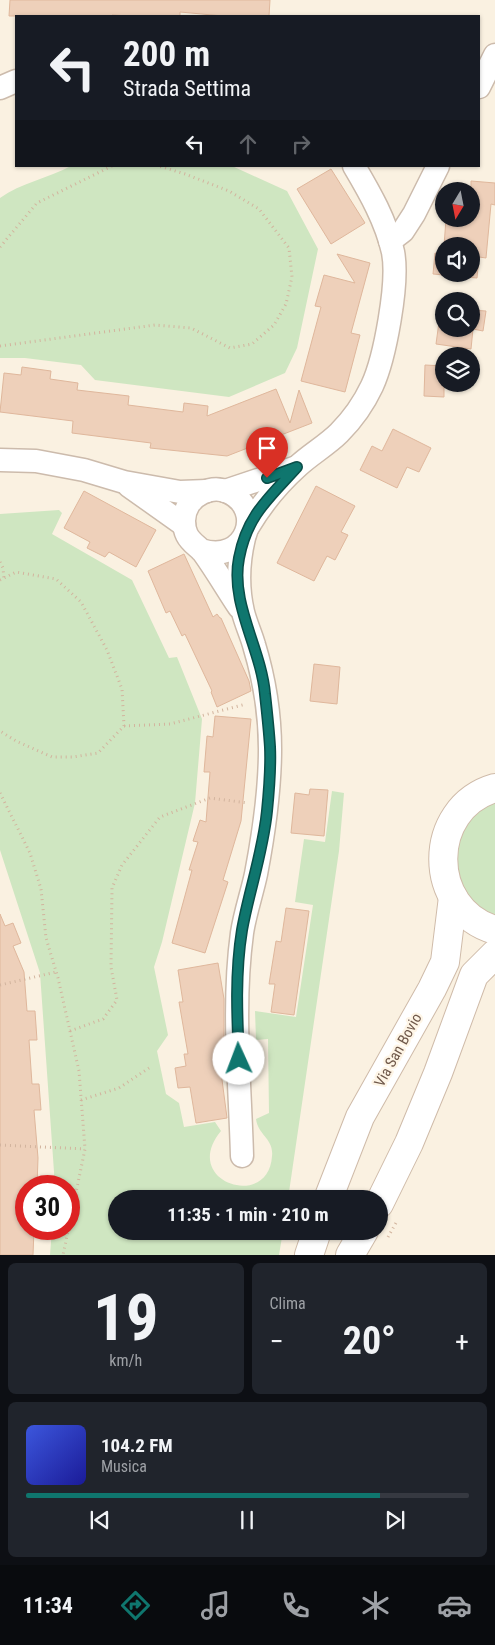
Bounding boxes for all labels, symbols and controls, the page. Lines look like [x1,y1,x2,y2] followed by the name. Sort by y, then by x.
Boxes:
[123,34,210,75] text: 200 m
[40,35,105,100] icon: left
[123,76,251,101] text: Strada Settima
[181,130,209,158] icon: left
[234,130,262,158] icon: ahead
[287,130,315,158] icon: right
[435,182,480,228] north arrow
[435,182,480,392] map controls
[435,237,480,282] button: sound
[435,292,480,337] button: search
[435,347,480,392] button: layers
[246,427,288,478] pin
[253,434,281,462] icon: arrive
[370,1010,426,1090] street label: Via San Bovio
[212,1032,264,1084] position arrow
[15,1175,80,1240] speed limit sign: 30
[167,1203,329,1226] text: 11:35 · 1 min · 210 m
[93,1280,159,1356] text: 19
[270,1294,306,1313] text: Clima
[343,1319,396,1363] text: 20°
[270,1325,284,1358] text: −
[455,1325,469,1358] text: +
[109,1351,142,1370] text: km/h
[101,1434,173,1457] text: 104.2 FM
[101,1457,147,1476] text: Musica
[86,1506,114,1534] icon: previous
[233,1506,261,1534] icon: pause
[381,1506,409,1534] icon: next
[118,1588,153,1623] icon: directions
[198,1588,233,1623] icon: music
[278,1588,313,1623] icon: phone
[358,1588,393,1623] icon: climate
[437,1588,472,1623] icon: car
[22,1593,73,1618] text: 11:34

